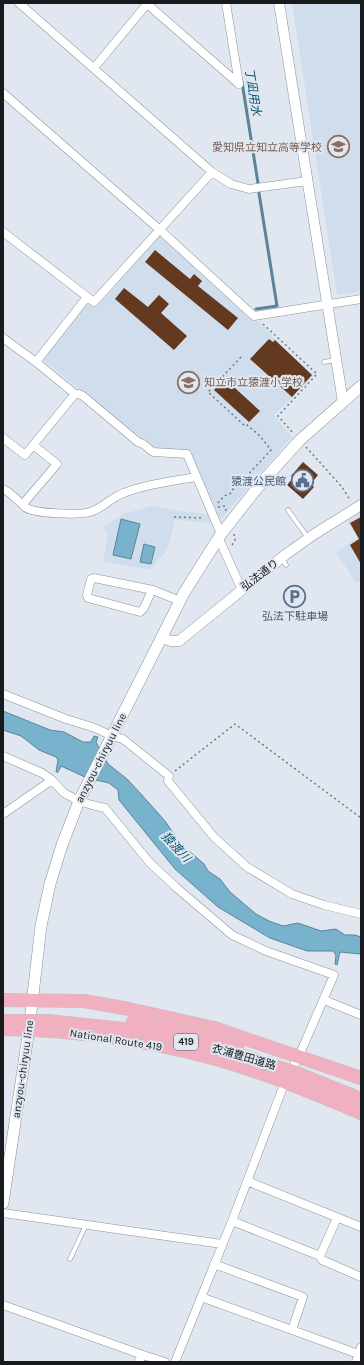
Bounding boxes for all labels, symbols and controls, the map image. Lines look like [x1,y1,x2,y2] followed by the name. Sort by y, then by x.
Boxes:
[242,67,264,119] water label: 丁凪用水
[325,134,351,160] school or university icon: 愛知県立知立高等学校
[212,141,322,154] place label: 愛知県立知立高等学校
[176,369,202,395] school or university icon: 知立市立猿渡小学校
[204,376,303,389] place label: 知立市立猿渡小学校
[289,468,315,494] public building icon: 猿渡公民館
[231,475,286,488] place label: 猿渡公民館
[239,556,281,594] street label: 弘法通り
[282,583,308,609] parking icon: 弘法下駐車場
[262,610,328,623] place label: 弘法下駐車場
[73,711,129,805] street label: anzyou-chiryuu line
[159,829,195,866] water label: 猿渡川
[10,1019,36,1119] street label: anzyou-chiryuu line
[69,1026,163,1054] street label: National Route 419
[174,1034,198,1050] road number: 419
[210,1042,278,1072] street label: 衣浦豊田道路

